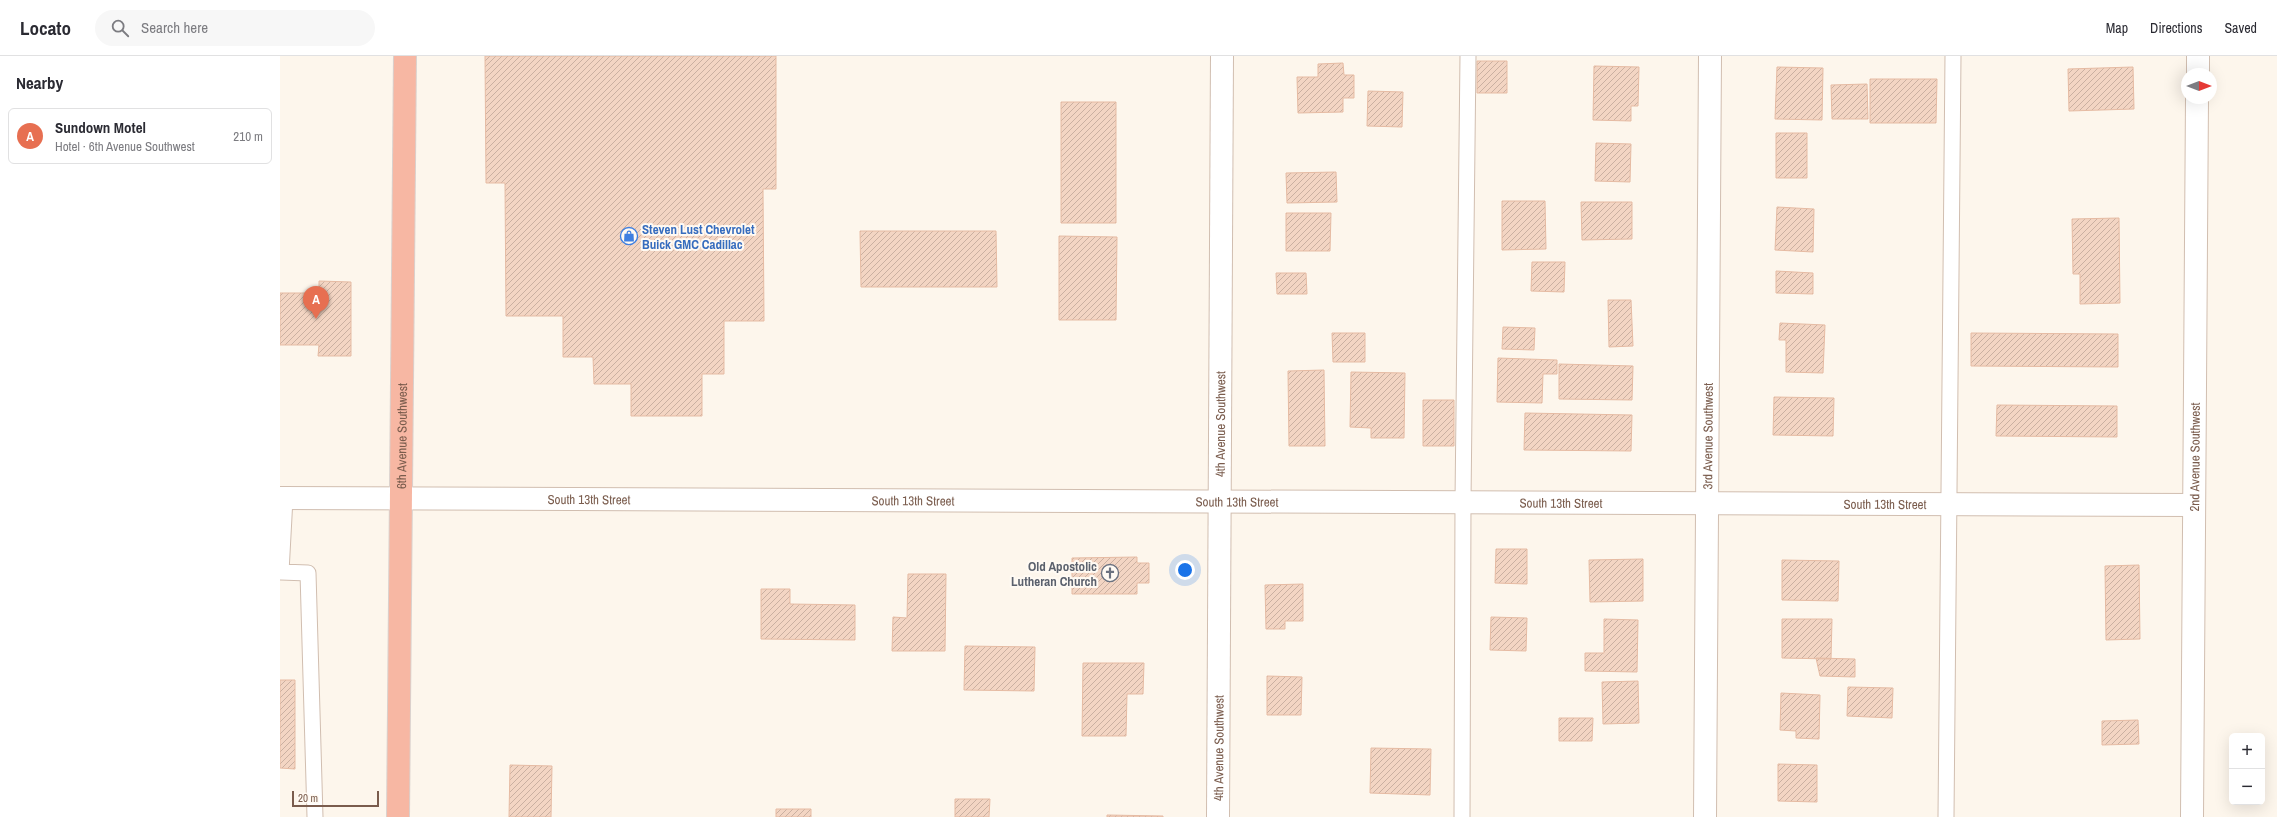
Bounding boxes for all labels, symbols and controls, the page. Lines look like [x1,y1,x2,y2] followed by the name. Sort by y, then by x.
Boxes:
[95,10,375,46] search box
[20,15,71,41] text: Locato
[109,17,131,39] icon: search
[141,17,208,38] text: Search here
[2106,19,2128,37] text: Map
[2150,19,2202,37] text: Directions
[2224,19,2257,37] text: Saved
[2181,68,2217,104] north arrow
[16,71,63,94] text: Nearby
[55,117,146,138] text: Sundown Motel
[26,128,34,145] text: A
[233,128,263,145] text: 210 m
[55,138,195,155] text: Hotel · 6th Avenue Southwest
[642,221,755,253] place label: Steven Lust Chevrolet Buick GMC Cadillac
[619,226,639,246] shop icon: Steven Lust Chevrolet Buick GMC Cadillac
[303,286,329,319] pin: A
[1212,371,1229,477] street label: 4th Avenue Southwest
[393,383,411,489] street label: 6th Avenue Southwest
[1699,383,1717,489] street label: 3rd Avenue Southwest
[2186,402,2204,512] street label: 2nd Avenue Southwest
[547,491,631,508] street label: South 13th Street
[871,492,955,509] street label: South 13th Street
[1195,493,1279,511] street label: South 13th Street
[1519,495,1603,512] street label: South 13th Street
[1843,496,1927,513] street label: South 13th Street
[1011,558,1097,590] place label: Old Apostolic Lutheran Church
[1175,560,1195,580] your location
[1100,563,1120,583] church icon: Old Apostolic Lutheran Church
[1210,695,1228,801] street label: 4th Avenue Southwest
[2229,733,2265,805] map controls
[2229,733,2265,769] button: +
[2229,769,2265,805] button: −
[292,789,379,808] scale bar
[298,791,318,805] text: 20 m

